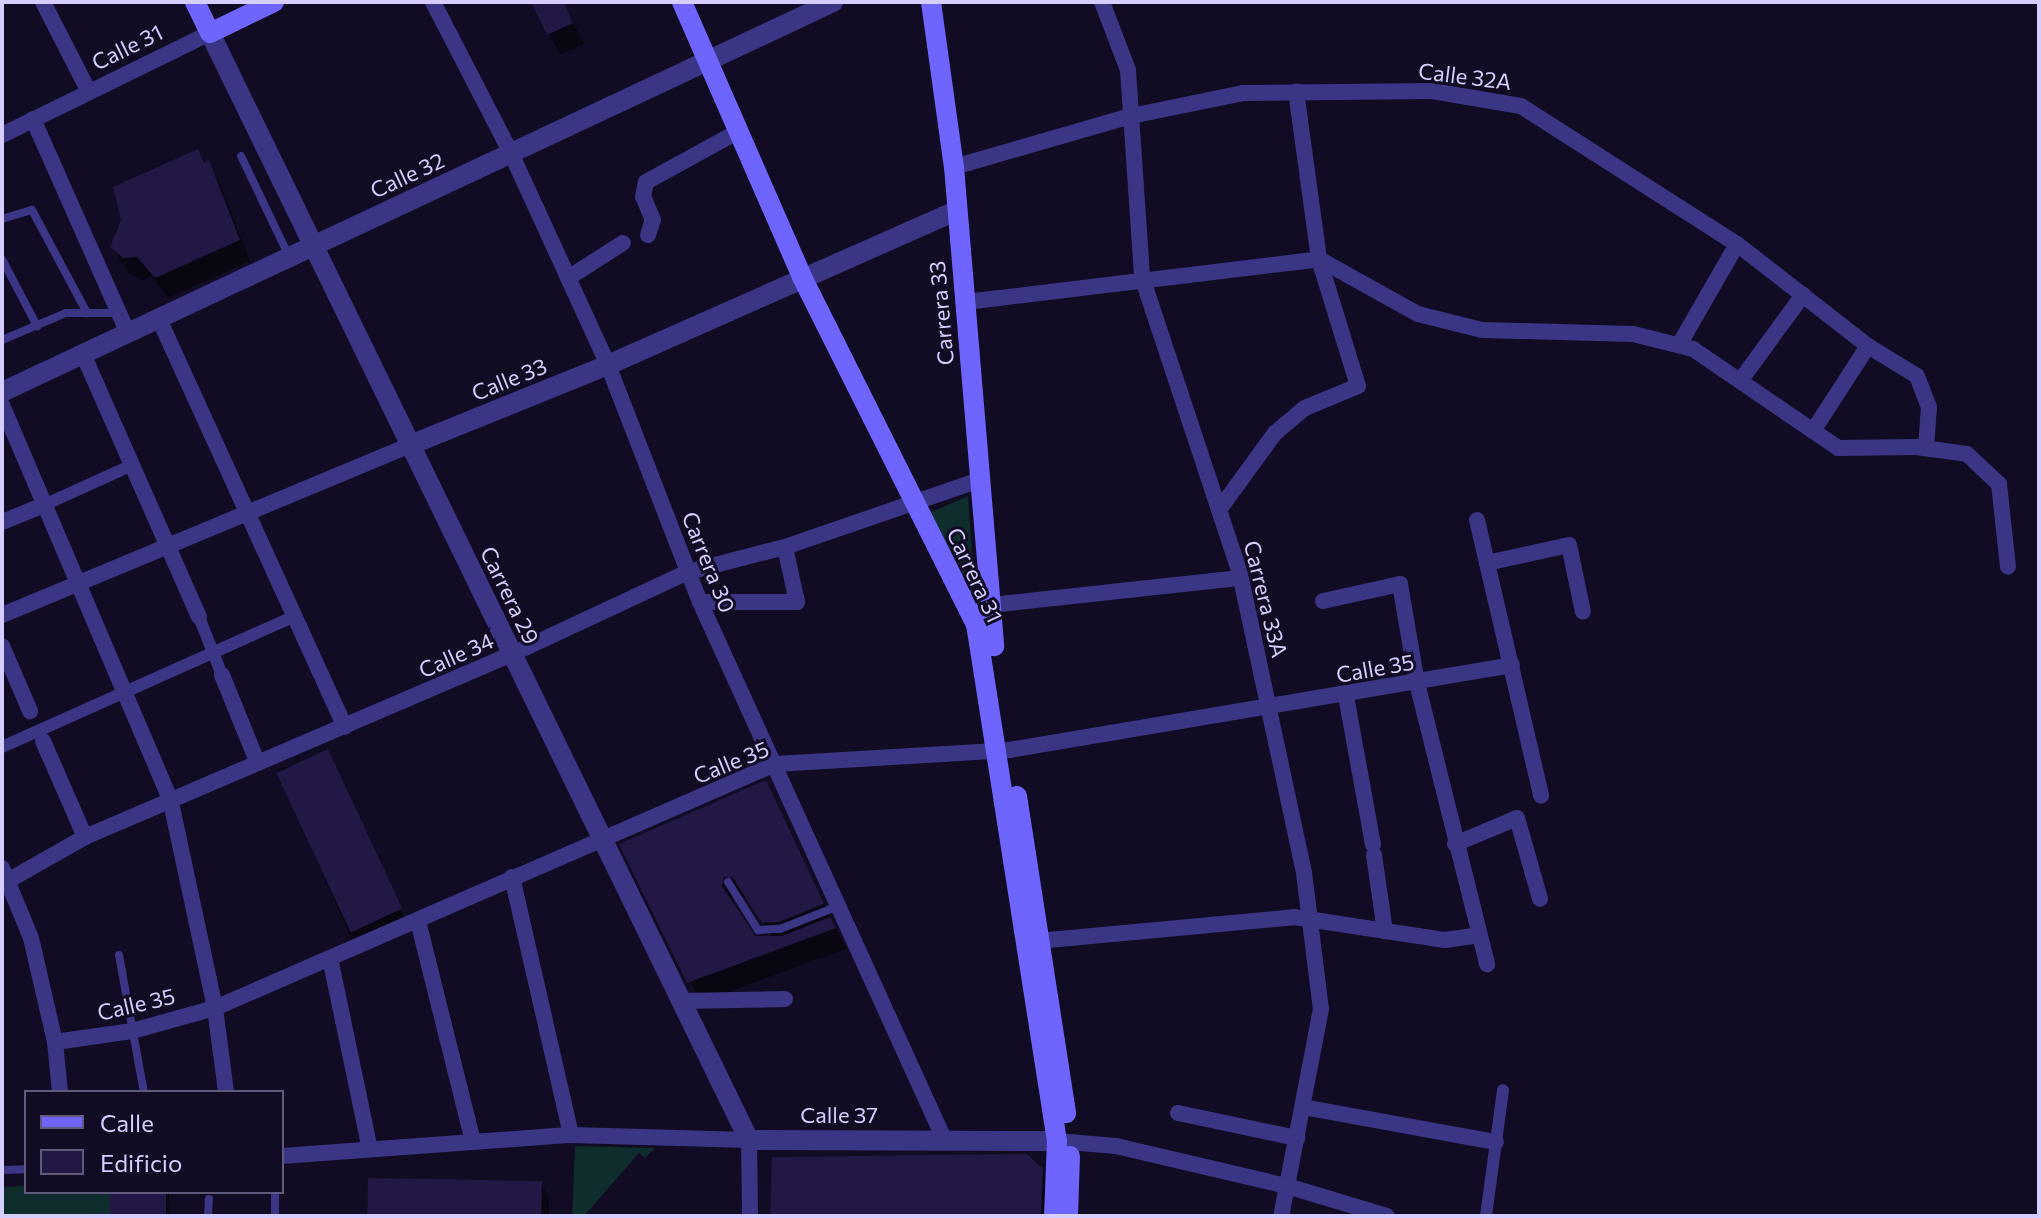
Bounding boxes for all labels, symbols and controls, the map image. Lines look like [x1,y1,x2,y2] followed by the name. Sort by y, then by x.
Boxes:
[87,19,167,75] street label: Calle 31
[1417,57,1513,95] street label: Calle 32A
[366,146,448,204] street label: Calle 32
[923,260,959,366] street label: Carrera 33
[468,352,550,406] street label: Calle 33
[677,508,741,616] street label: Carrera 30
[942,523,1008,627] street label: Carrera 31
[1239,538,1293,660] street label: Carrera 33A
[475,542,545,648] street label: Carrera 29
[414,627,498,683] street label: Calle 34
[1334,648,1416,688] street label: Calle 35
[690,735,772,789] street label: Calle 35
[95,982,177,1026] street label: Calle 35
[24,1090,284,1194] legend
[800,1102,878,1128] street label: Calle 37
[100,1108,154,1137] text: Calle
[100,1148,182,1177] text: Edificio

